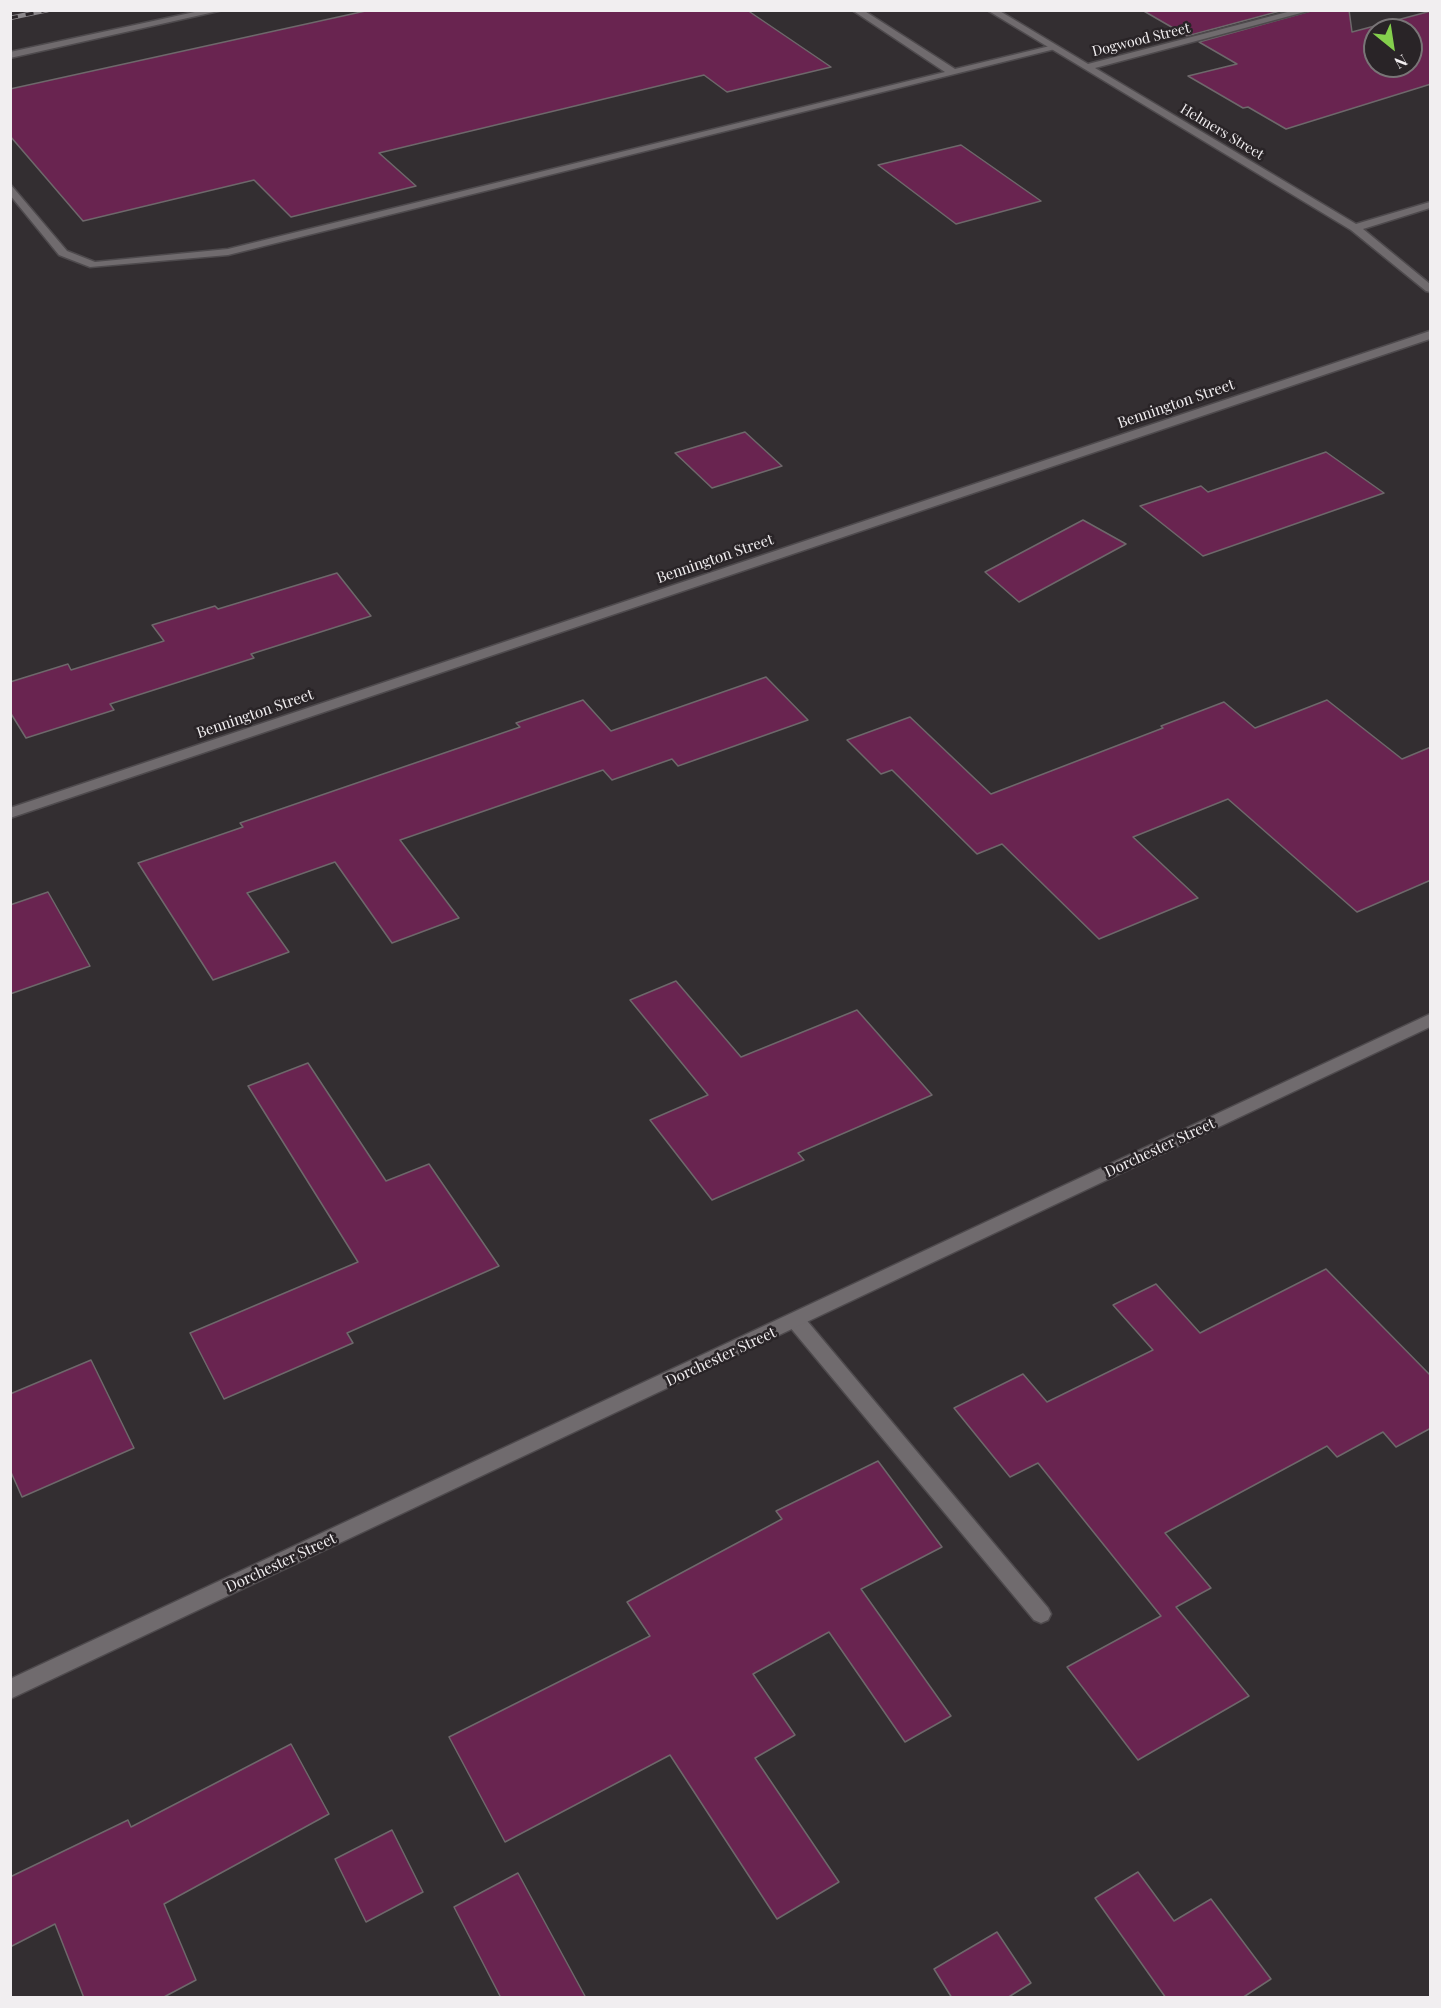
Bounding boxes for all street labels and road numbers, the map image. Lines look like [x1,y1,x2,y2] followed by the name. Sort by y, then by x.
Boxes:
[1090,20,1192,60] street label: Dogwood Street
[1177,100,1267,164] street label: Helmers Street
[1115,376,1237,432] street label: Bennington Street
[654,531,776,587] street label: Bennington Street
[194,686,316,742] street label: Bennington Street
[1102,1115,1218,1181] street label: Dorchester Street
[663,1324,779,1390] street label: Dorchester Street
[223,1530,339,1596] street label: Dorchester Street

